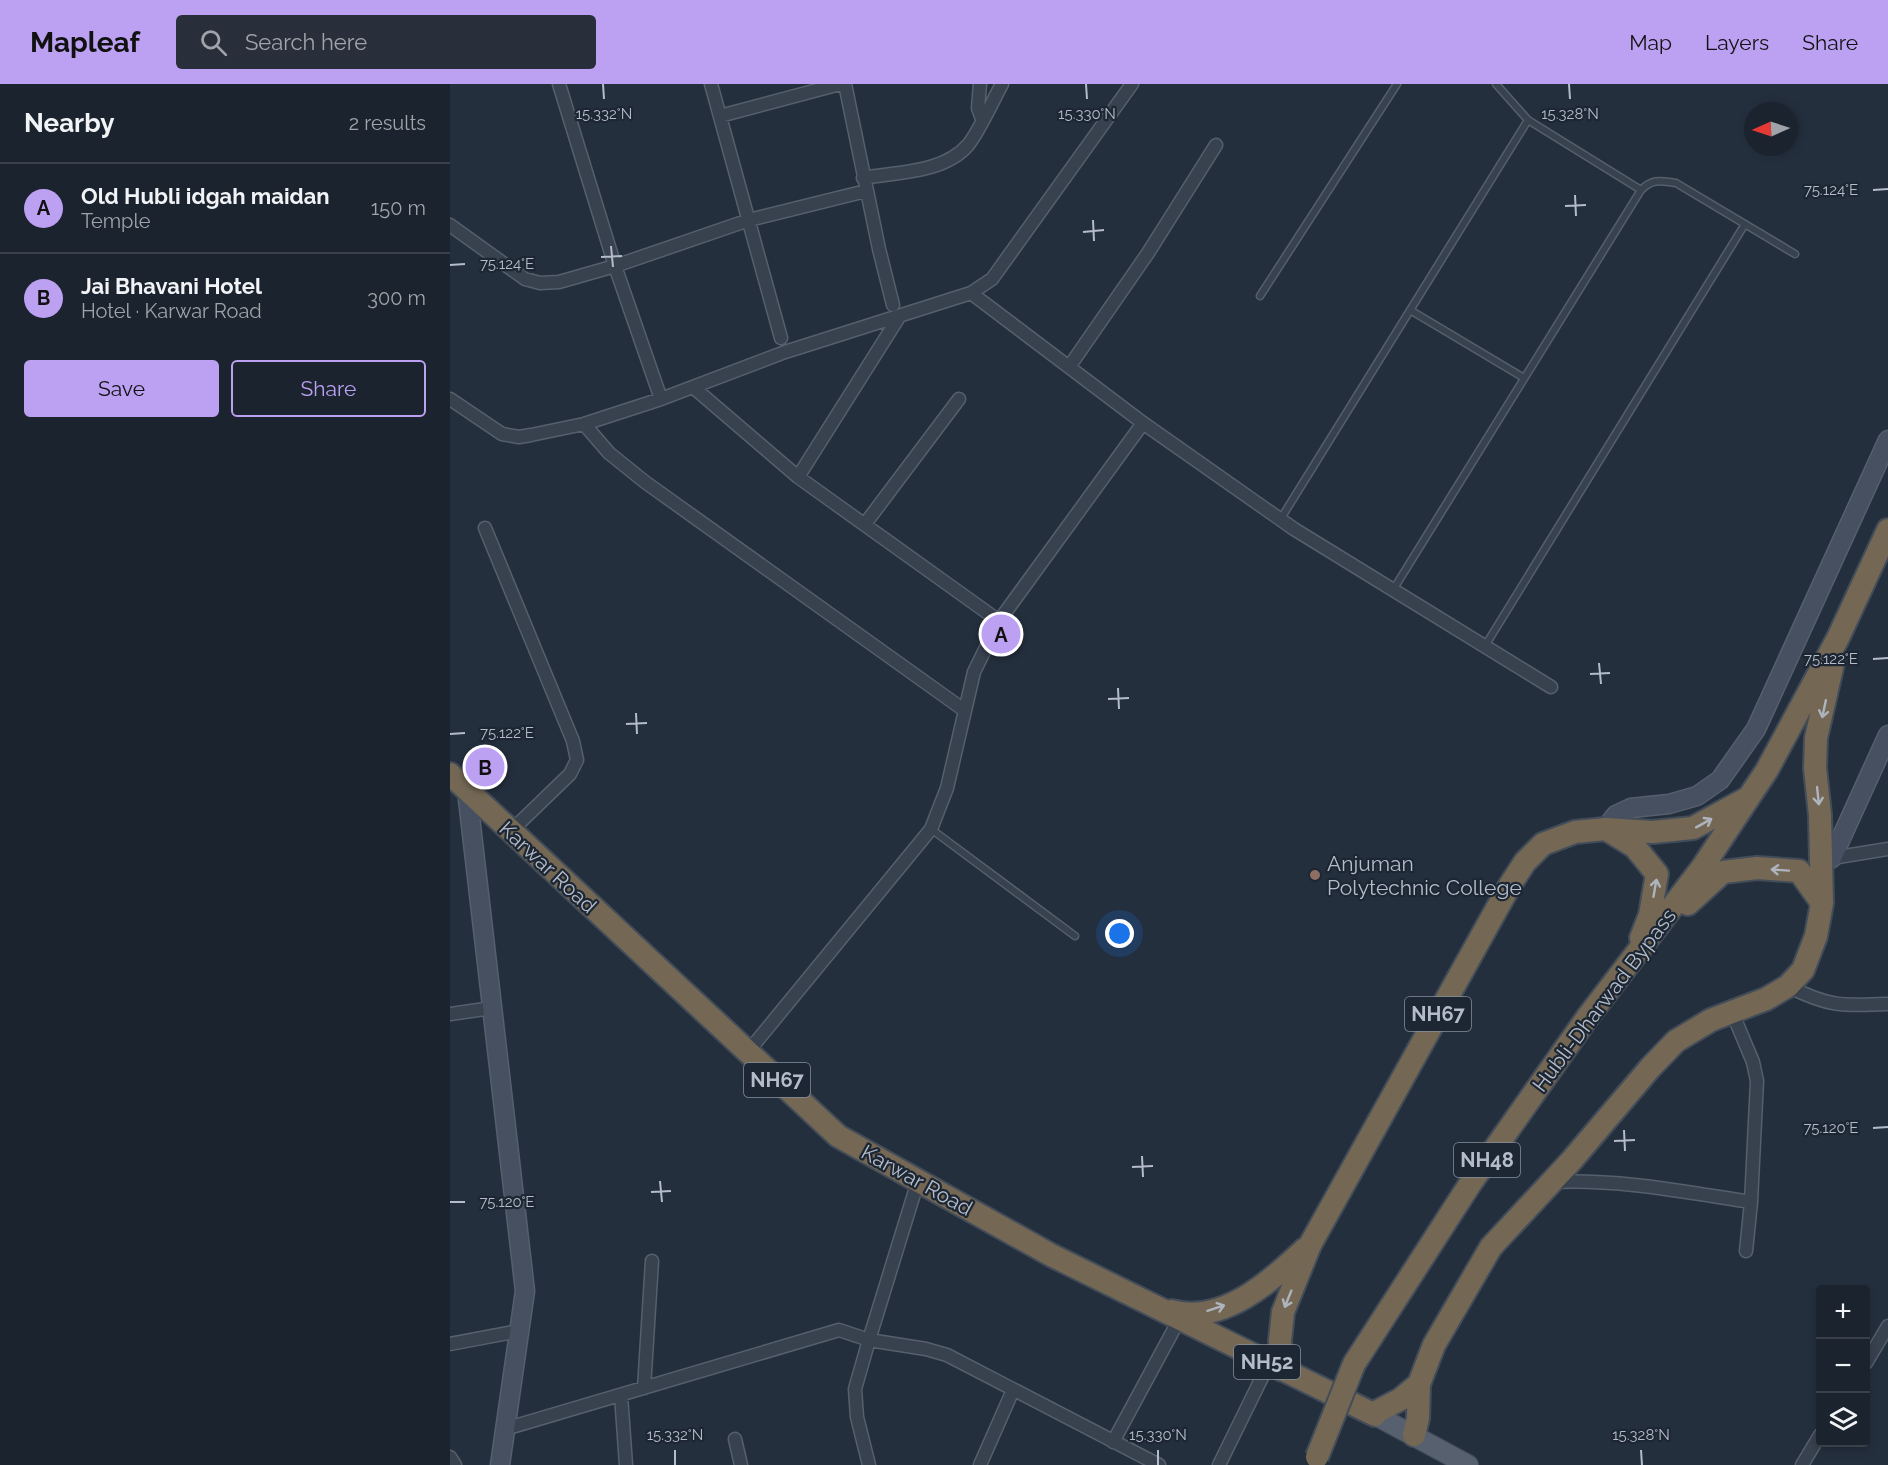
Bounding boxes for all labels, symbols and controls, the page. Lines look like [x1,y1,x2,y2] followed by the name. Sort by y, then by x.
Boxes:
[176,15,596,69] search box
[30,26,140,59] text: Mapleaf
[197,26,230,59] icon: search
[245,29,367,55] text: Search here
[1629,30,1672,55] text: Map
[1705,30,1769,55] text: Layers
[1802,30,1858,55] text: Share
[1744,102,1798,156] north arrow
[576,105,632,123] text: 15.332°N
[1058,105,1116,123] text: 15.330°N
[1541,105,1599,123] text: 15.328°N
[24,108,114,138] text: Nearby
[349,111,426,135] text: 2 results
[1804,181,1858,199] text: 75.124°E
[81,183,330,209] text: Old Hubli idgah maidan
[37,196,50,220] text: A
[371,196,426,220] text: 150 m
[81,209,151,233] text: Temple
[480,255,534,273] text: 75.124°E
[81,273,262,299] text: Jai Bhavani Hotel
[37,286,50,310] text: B
[367,286,426,310] text: 300 m
[81,299,262,323] text: Hotel · Karwar Road
[24,360,219,417] button: Save
[231,360,426,417] button: Share
[982,612,1020,656] pin: A
[1804,650,1858,668] text: 75.122°E
[1818,699,1829,718] one-way arrow
[480,724,534,742] text: 75.122°E
[465,744,504,790] pin: B
[1813,786,1824,806] one-way arrow
[494,816,602,918] street label: Karwar Road
[1695,817,1712,829] one-way arrow
[1327,851,1522,900] place label: Anjuman Polytechnic College
[1771,864,1791,875] one-way arrow
[1308,868,1322,882] marker: Anjuman Polytechnic College
[1650,879,1661,898] one-way arrow
[1527,904,1681,1096] street label: Hubli-Dharwad Bypass
[1105,919,1134,948] your location
[1405,997,1471,1031] road number: NH67
[744,1063,810,1097] road number: NH67
[1803,1119,1859,1137] text: 75.120°E
[857,1139,977,1221] street label: Karwar Road
[1454,1143,1520,1177] road number: NH48
[479,1193,535,1211] text: 75.120°E
[1816,1285,1870,1447] map controls
[1816,1285,1870,1339] button: +
[1282,1289,1293,1308] one-way arrow
[1206,1302,1225,1313] one-way arrow
[1816,1339,1870,1393] button: −
[1234,1345,1300,1379] road number: NH52
[1816,1393,1870,1447] button: layers
[647,1426,703,1444] text: 15.332°N
[1129,1426,1187,1444] text: 15.330°N
[1612,1426,1670,1444] text: 15.328°N

